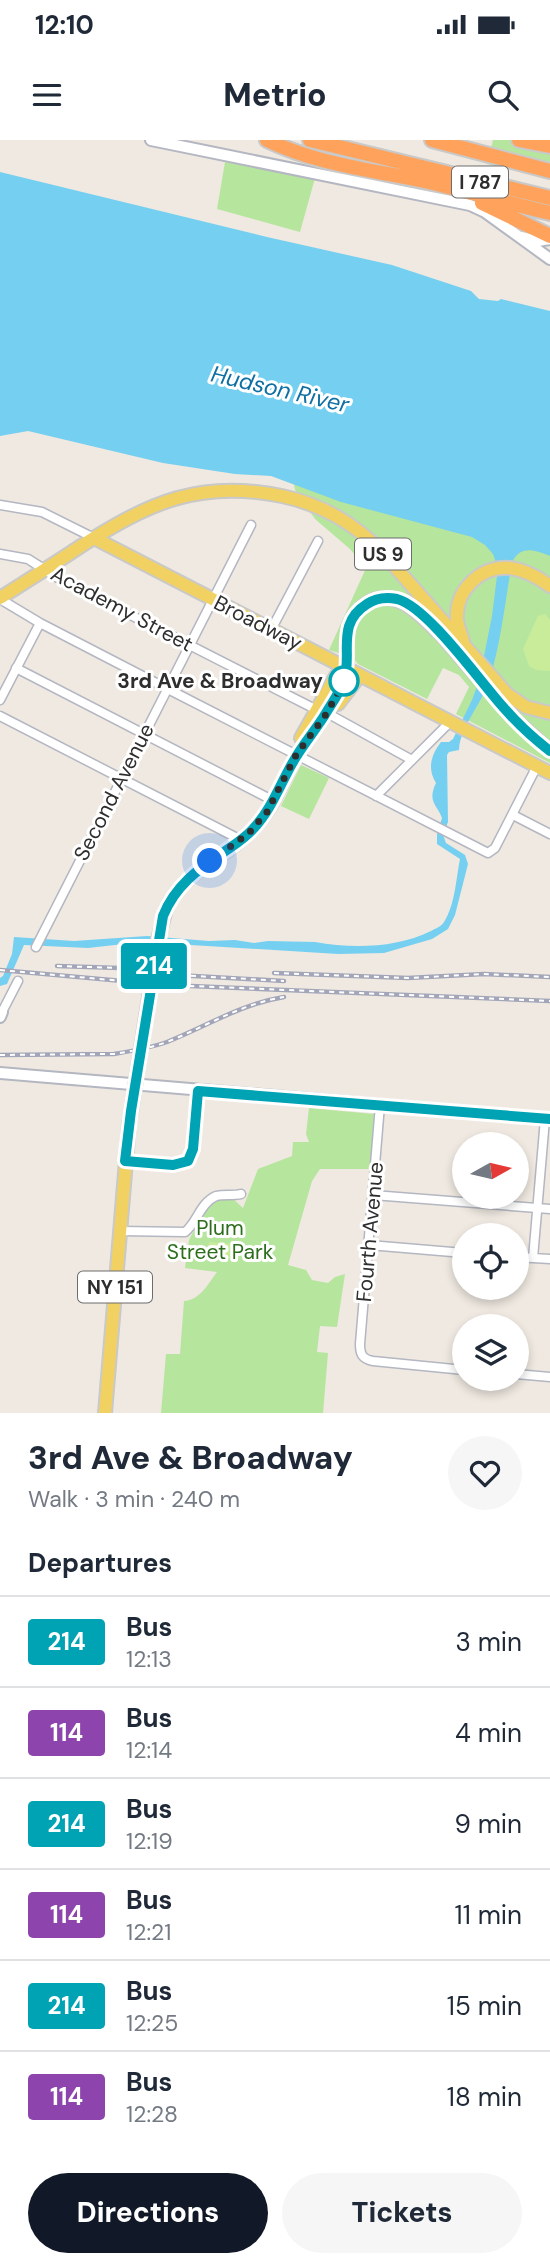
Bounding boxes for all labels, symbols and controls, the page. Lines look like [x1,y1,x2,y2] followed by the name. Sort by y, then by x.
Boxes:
[35,8,94,42] text: 12:10
[223,74,327,116] text: Metrio
[28,76,66,114] icon: menu
[484,76,522,114] icon: search
[452,166,508,198] road number: I 787
[208,359,353,420] water label: Hudson River
[355,538,411,570] road number: US 9
[46,560,198,658] street label: Academy Street
[209,589,307,657] street label: Broadway
[329,666,359,696] marker: 3rd Ave & Broadway
[117,667,323,695] place label: 3rd Ave & Broadway
[67,718,161,866] street label: Second Avenue
[192,843,227,878] your location
[114,943,194,989] line badge: 214
[135,950,173,981] text: 214
[452,1132,528,1209] north arrow
[452,1132,529,1391] map controls
[350,1161,390,1303] street label: Fourth Avenue
[167,1214,274,1266] park label: Plum Street Park
[452,1223,529,1300] button: locate
[78,1272,152,1302] road number: NY 151
[452,1314,529,1391] button: layers
[28,1436,353,1479] text: 3rd Ave & Broadway
[448,1436,522,1510] button: heart
[28,1484,240,1514] text: Walk · 3 min · 240 m
[28,1546,172,1580] text: Departures
[126,1610,172,1644] text: Bus
[455,1625,522,1659] text: 3 min
[47,1626,86,1657] text: 214
[126,1644,172,1674] text: 12:13
[126,1701,172,1735] text: Bus
[455,1716,522,1750] text: 4 min
[50,1717,83,1748] text: 114
[126,1735,172,1765] text: 12:14
[126,1792,172,1826] text: Bus
[454,1807,522,1841] text: 9 min
[47,1808,86,1839] text: 214
[126,1826,173,1856] text: 12:19
[126,1883,172,1917] text: Bus
[455,1898,522,1932] text: 11 min
[50,1899,83,1930] text: 114
[126,1917,172,1947] text: 12:21
[126,1974,172,2008] text: Bus
[447,1989,522,2023] text: 15 min
[47,1990,86,2021] text: 214
[126,2008,178,2038] text: 12:25
[126,2065,172,2099] text: Bus
[447,2080,522,2114] text: 18 min
[50,2081,83,2112] text: 114
[126,2099,178,2129] text: 12:28
[28,2173,268,2253] button: Directions
[282,2173,522,2253] button: Tickets

